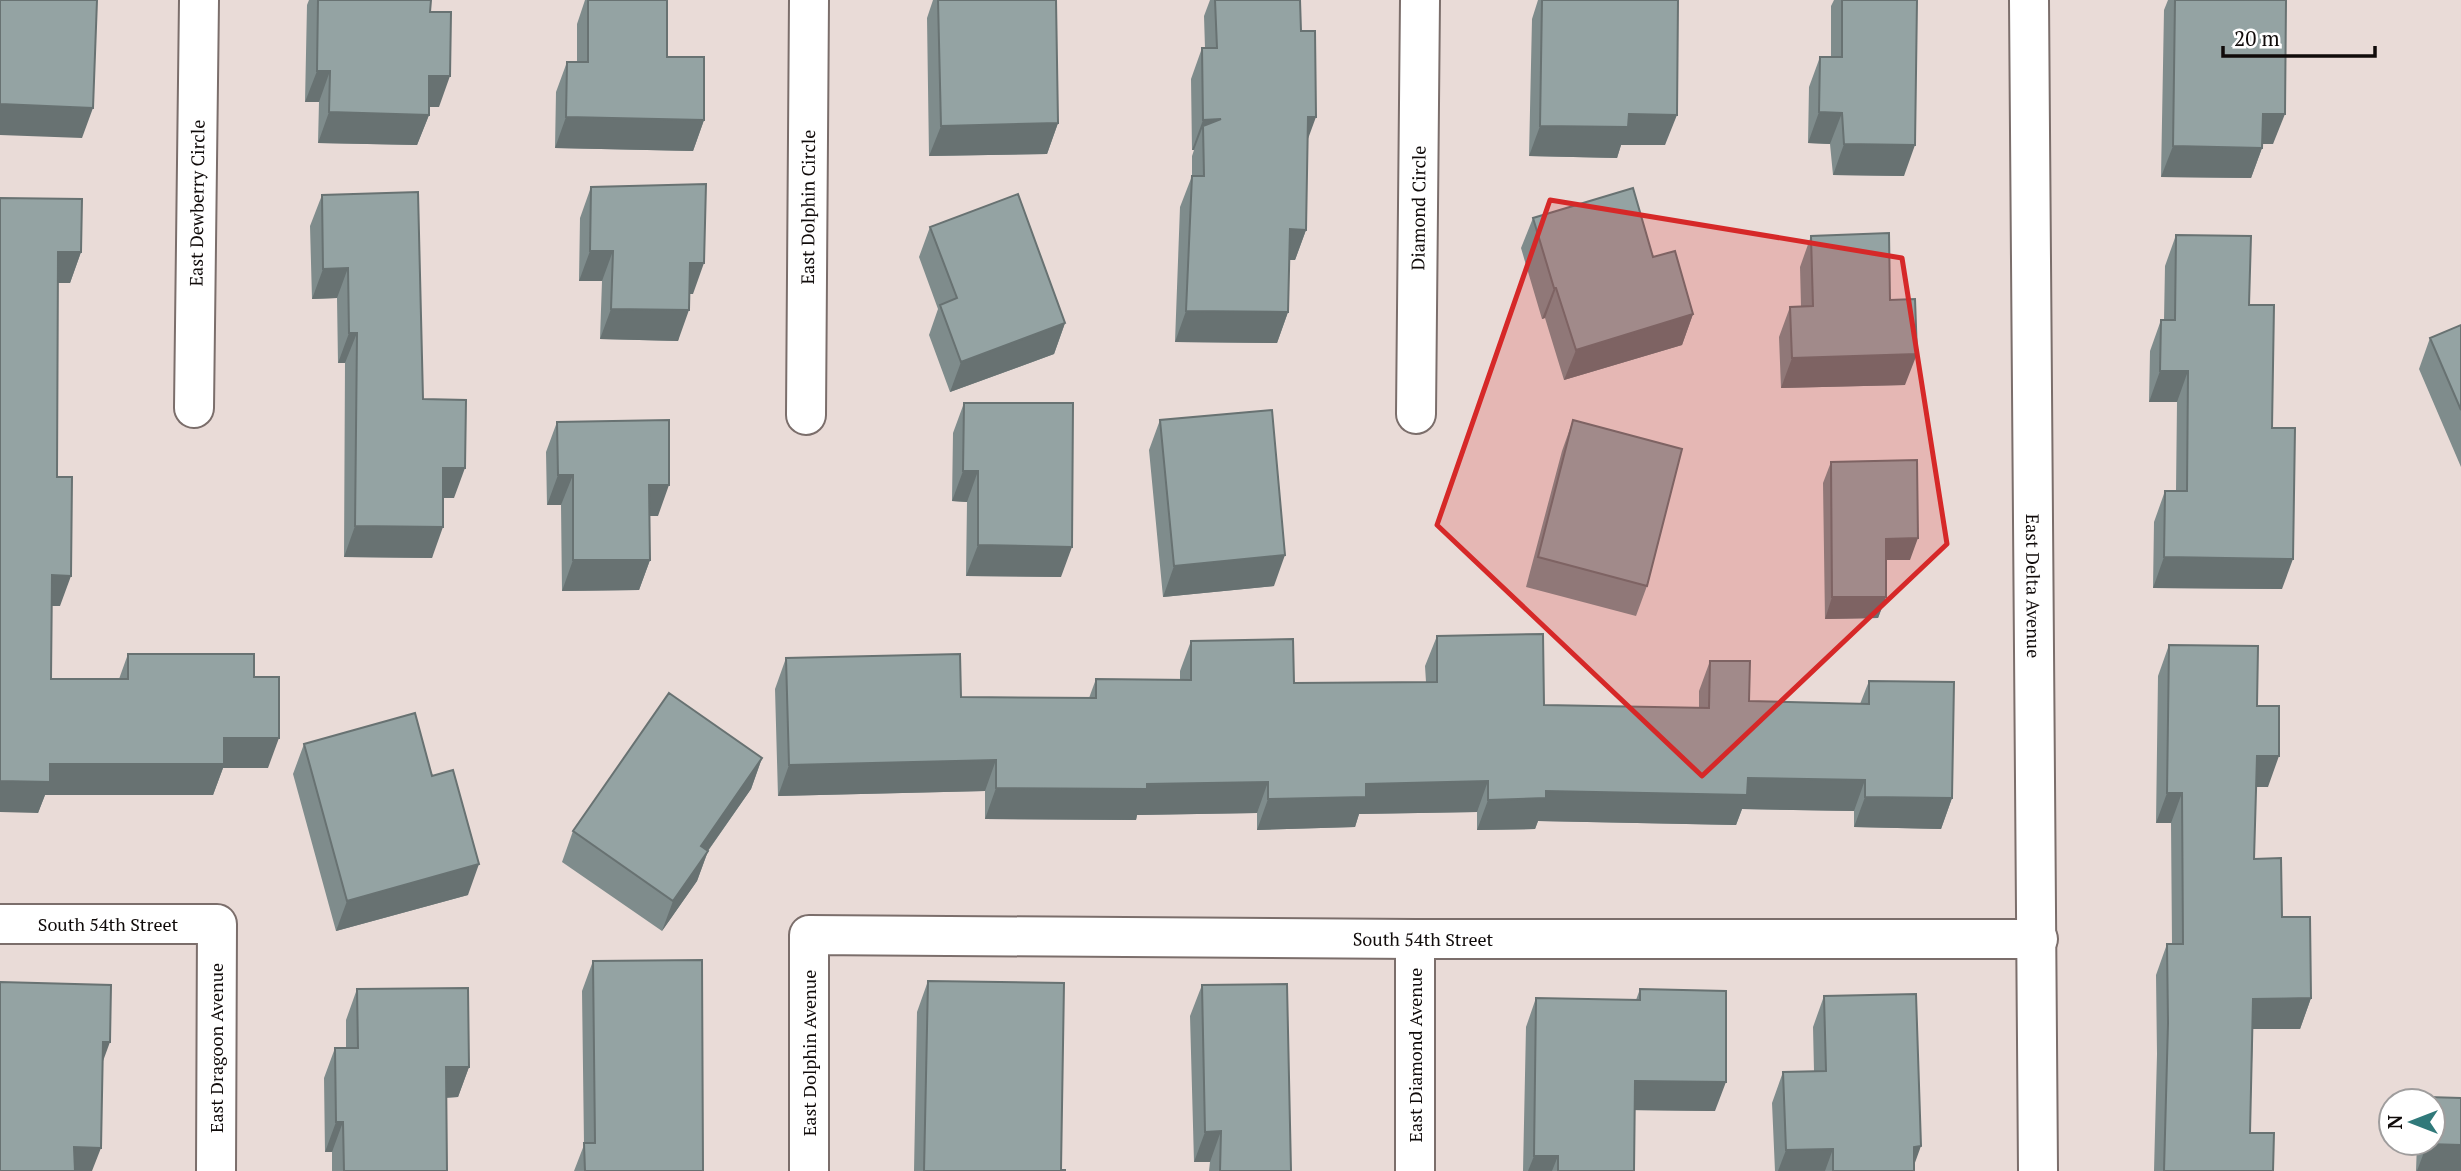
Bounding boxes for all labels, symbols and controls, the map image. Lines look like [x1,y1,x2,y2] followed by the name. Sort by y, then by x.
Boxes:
[2223,14,2375,58] scale bar
[2234,24,2280,52] text: 20 m
[183,120,210,286] street label: East Dewberry Circle
[795,130,820,284] street label: East Dolphin Circle
[1405,146,1431,270] street label: Diamond Circle
[2021,514,2046,658] street label: East Delta Avenue
[38,912,179,936] street label: South 54th Street
[1353,927,1494,951] street label: South 54th Street
[204,963,228,1133] street label: East Dragoon Avenue
[1403,968,1427,1142] street label: East Diamond Avenue
[797,970,821,1136] street label: East Dolphin Avenue
[2377,1087,2447,1157] north arrow
[2382,1114,2407,1129] text: N

